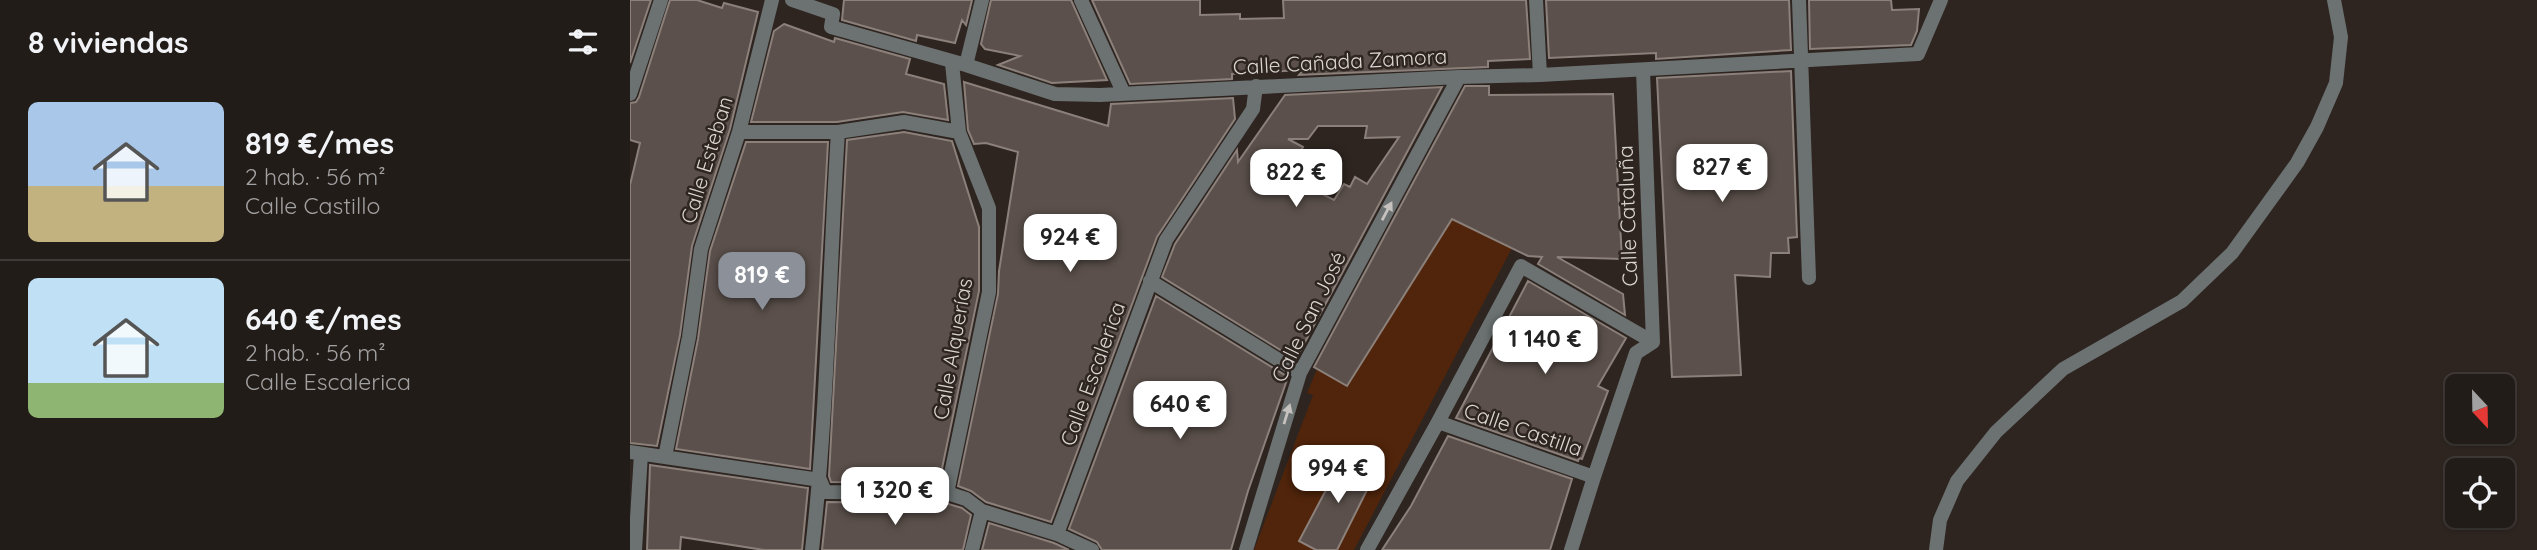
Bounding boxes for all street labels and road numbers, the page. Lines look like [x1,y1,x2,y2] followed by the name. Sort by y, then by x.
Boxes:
[1232,42,1448,80] street label: Calle Cañada Zamora
[674,93,738,226] street label: Calle Esteban
[1612,145,1642,287] street label: Calle Cataluña
[1265,247,1351,386] street label: Calle San José
[927,276,977,422] street label: Calle Alquerías
[1054,298,1130,449] street label: Calle Escalerica
[1461,397,1586,461] street label: Calle Castilla

